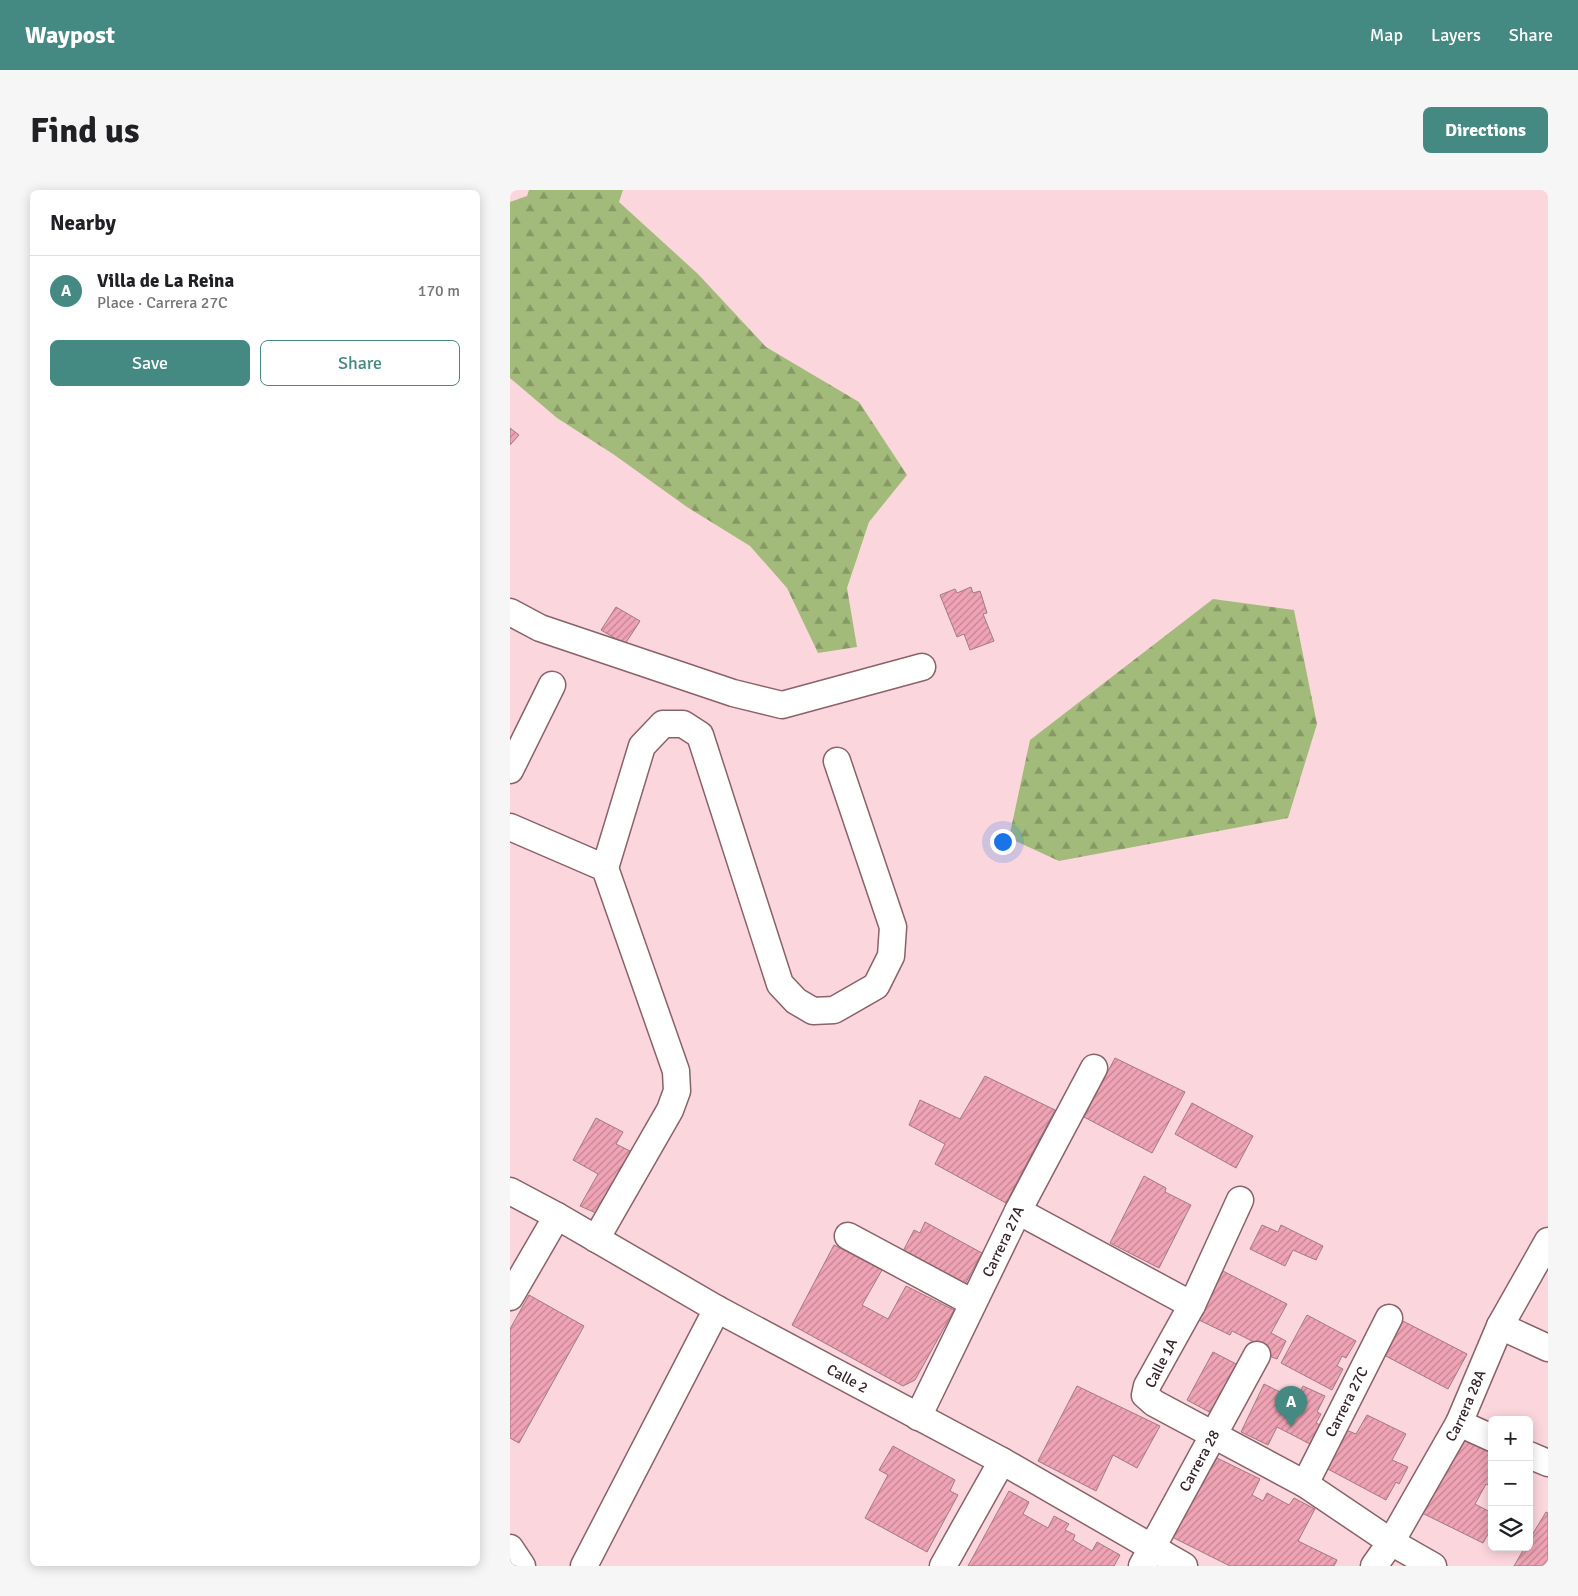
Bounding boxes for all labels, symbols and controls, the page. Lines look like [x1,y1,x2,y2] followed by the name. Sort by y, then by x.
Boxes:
[25,20,115,50] text: Waypost
[1370,24,1403,46] text: Map
[1431,24,1481,46] text: Layers
[1509,24,1553,46] text: Share
[1423,107,1548,153] button: Directions
[30,109,140,152] text: Find us
[50,210,116,236] text: Nearby
[97,269,234,293] text: Villa de La Reina
[61,281,71,301] text: A
[418,281,460,301] text: 170 m
[97,293,228,313] text: Place · Carrera 27C
[50,340,250,386] button: Save
[260,340,460,386] button: Share
[990,829,1016,855] your location
[978,1203,1028,1280] street label: Carrera 27A
[1141,1335,1181,1391] street label: Calle 1A
[824,1360,871,1397] street label: Calle 2
[1321,1364,1372,1440] street label: Carrera 27C
[1441,1367,1489,1445] street label: Carrera 28A
[1275,1386,1307,1427] pin: A
[1488,1416,1533,1551] map controls
[1488,1416,1533,1461] button: +
[1175,1427,1223,1495] street label: Carrera 28
[1488,1461,1533,1506] button: −
[1488,1506,1533,1551] button: layers

